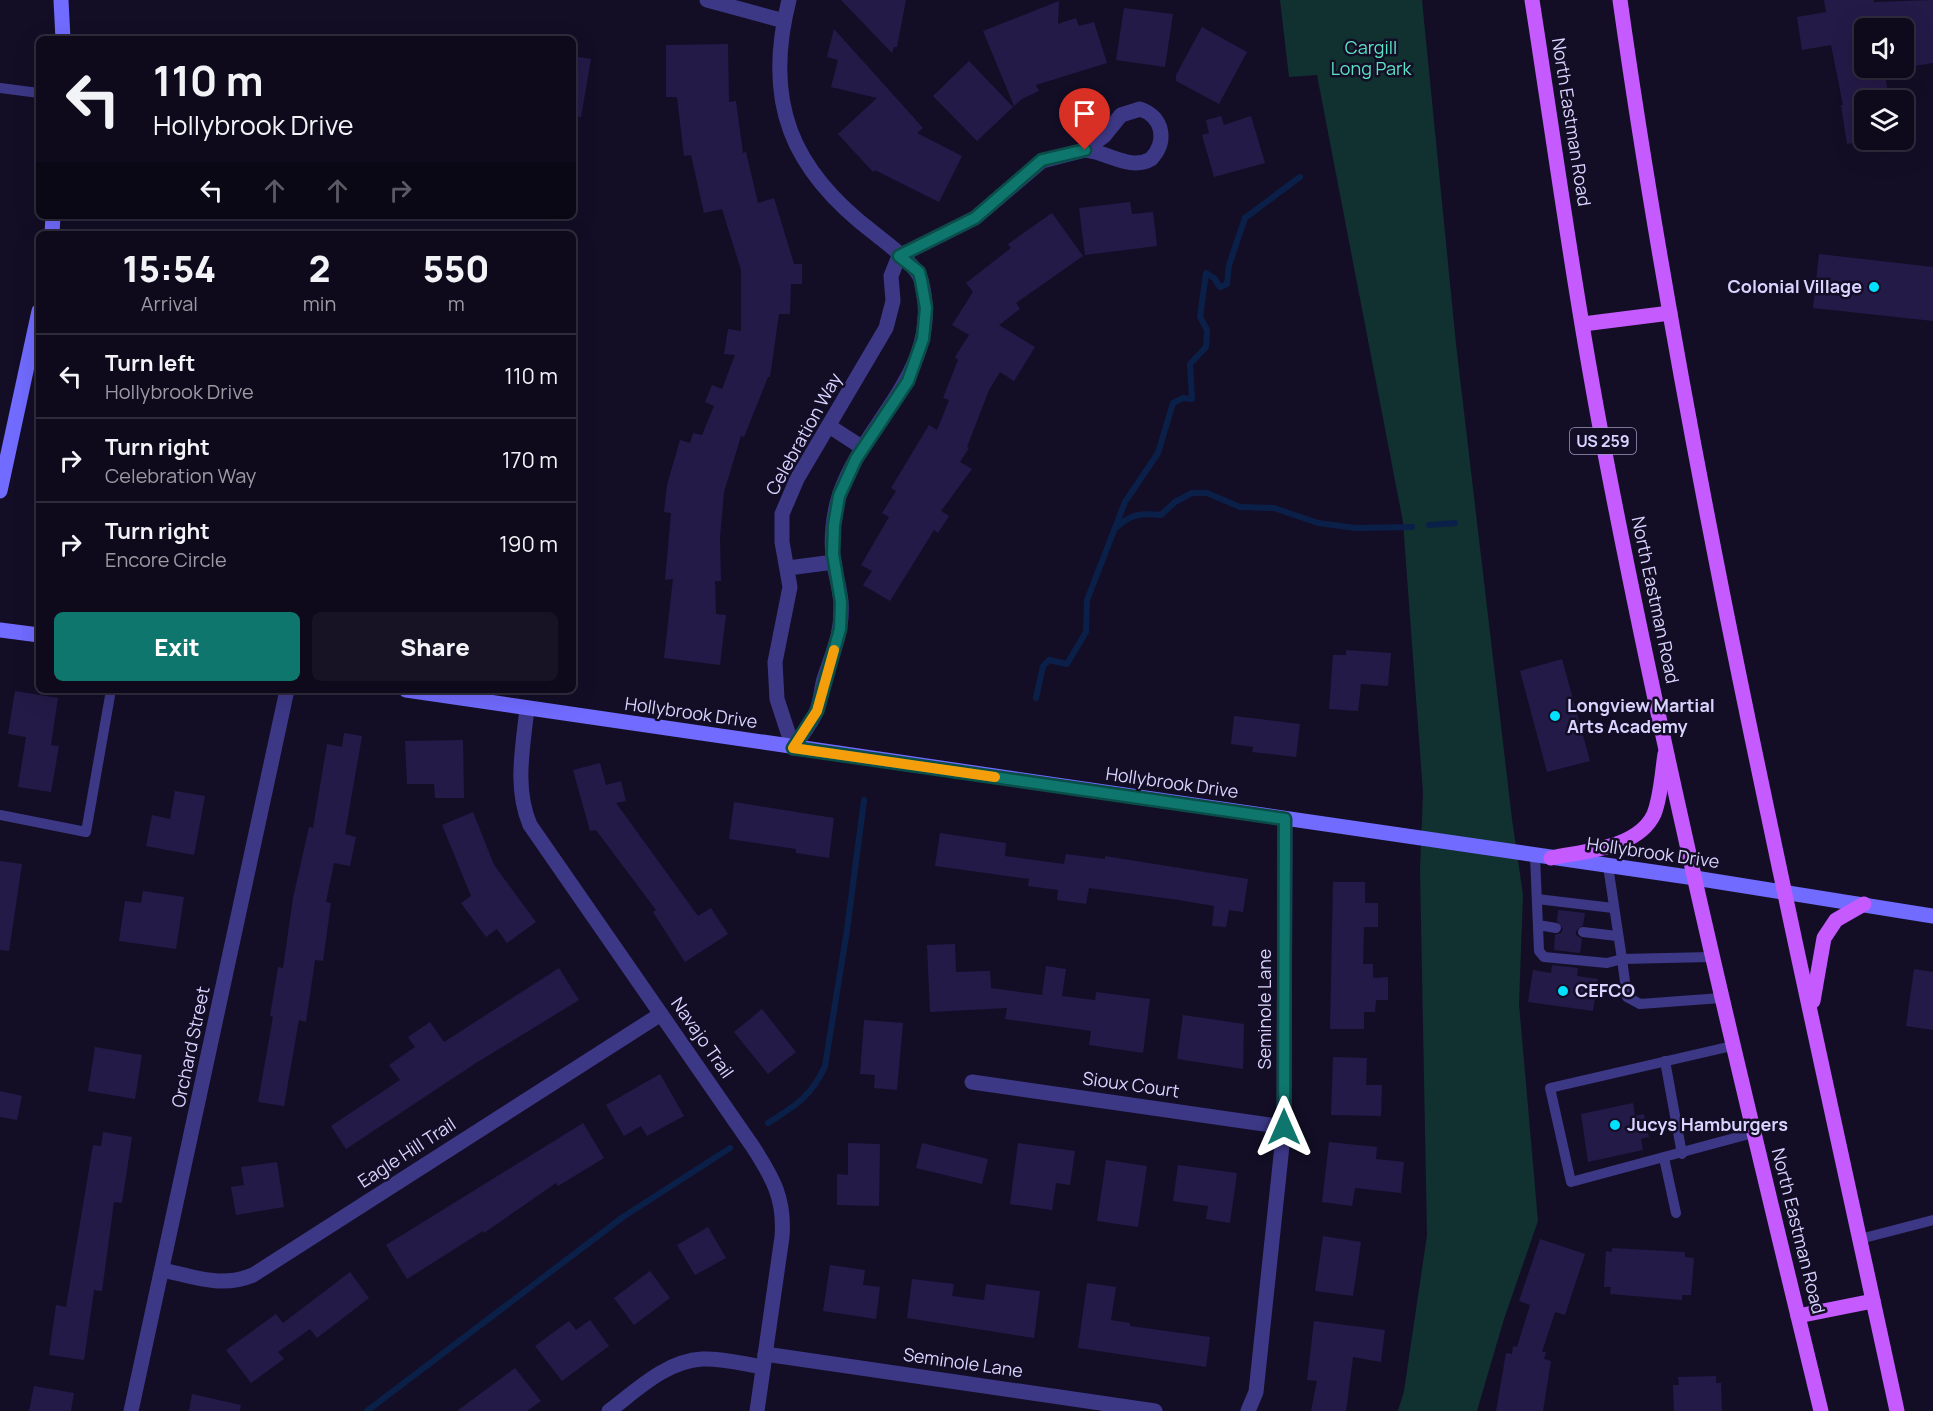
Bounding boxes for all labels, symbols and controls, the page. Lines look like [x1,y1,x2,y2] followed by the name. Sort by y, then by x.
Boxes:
[1854,18,1914,150] map controls
[1854,18,1914,78] button: sound
[1331,35,1412,80] park label: Cargill Long Park
[1547,36,1597,208] street label: North Eastman Road
[153,51,264,109] text: 110 m
[54,60,132,138] icon: left
[1059,88,1110,150] pin
[1854,90,1914,150] button: layers
[1068,97,1101,130] icon: arrive
[153,106,354,143] text: Hollybrook Drive
[195,174,228,207] icon: left
[258,174,291,207] icon: ahead
[321,174,354,207] icon: ahead
[384,174,417,207] icon: right
[123,244,216,293] text: 15:54
[309,244,330,293] text: 2
[423,244,489,293] text: 550
[1727,274,1862,298] place label: Colonial Village
[1867,280,1881,294] marker: Colonial Village
[141,290,198,317] text: Arrival
[303,290,336,317] text: min
[448,290,465,317] text: m
[105,348,195,378] text: Turn left
[54,360,87,393] icon: left
[504,361,558,391] text: 110 m
[760,368,847,499] street label: Celebration Way
[105,378,254,405] text: Hollybrook Drive
[1570,428,1636,454] road number: US 259
[105,432,210,462] text: Turn right
[54,444,87,477] icon: right
[502,445,558,475] text: 170 m
[105,462,256,489] text: Celebration Way
[1627,514,1685,685] street label: North Eastman Road
[105,516,210,546] text: Turn right
[54,528,87,561] icon: right
[499,529,558,559] text: 190 m
[105,546,227,573] text: Encore Circle
[54,612,300,681] button: Exit
[312,612,558,681] button: Share
[623,691,759,733] street label: Hollybrook Drive
[1567,693,1715,738] place label: Longview Martial Arts Academy
[1548,709,1562,723] marker: Longview Martial Arts Academy
[1104,761,1240,803] street label: Hollybrook Drive
[1585,831,1721,873] street label: Hollybrook Drive
[1252,949,1276,1069] street label: Seminole Lane
[1575,978,1635,1002] place label: CEFCO
[165,984,215,1110] street label: Orchard Street
[1556,984,1570,998] marker: CEFCO
[666,992,740,1083] street label: Navajo Trail
[1081,1065,1181,1103] street label: Sioux Court
[1252,1095,1316,1159] position arrow
[353,1112,460,1193] street label: Eagle Hill Trail
[1627,1112,1788,1136] place label: Jucys Hamburgers
[1608,1118,1622,1132] marker: Jucys Hamburgers
[1767,1145,1831,1316] street label: North Eastman Road
[902,1342,1025,1382] street label: Seminole Lane

